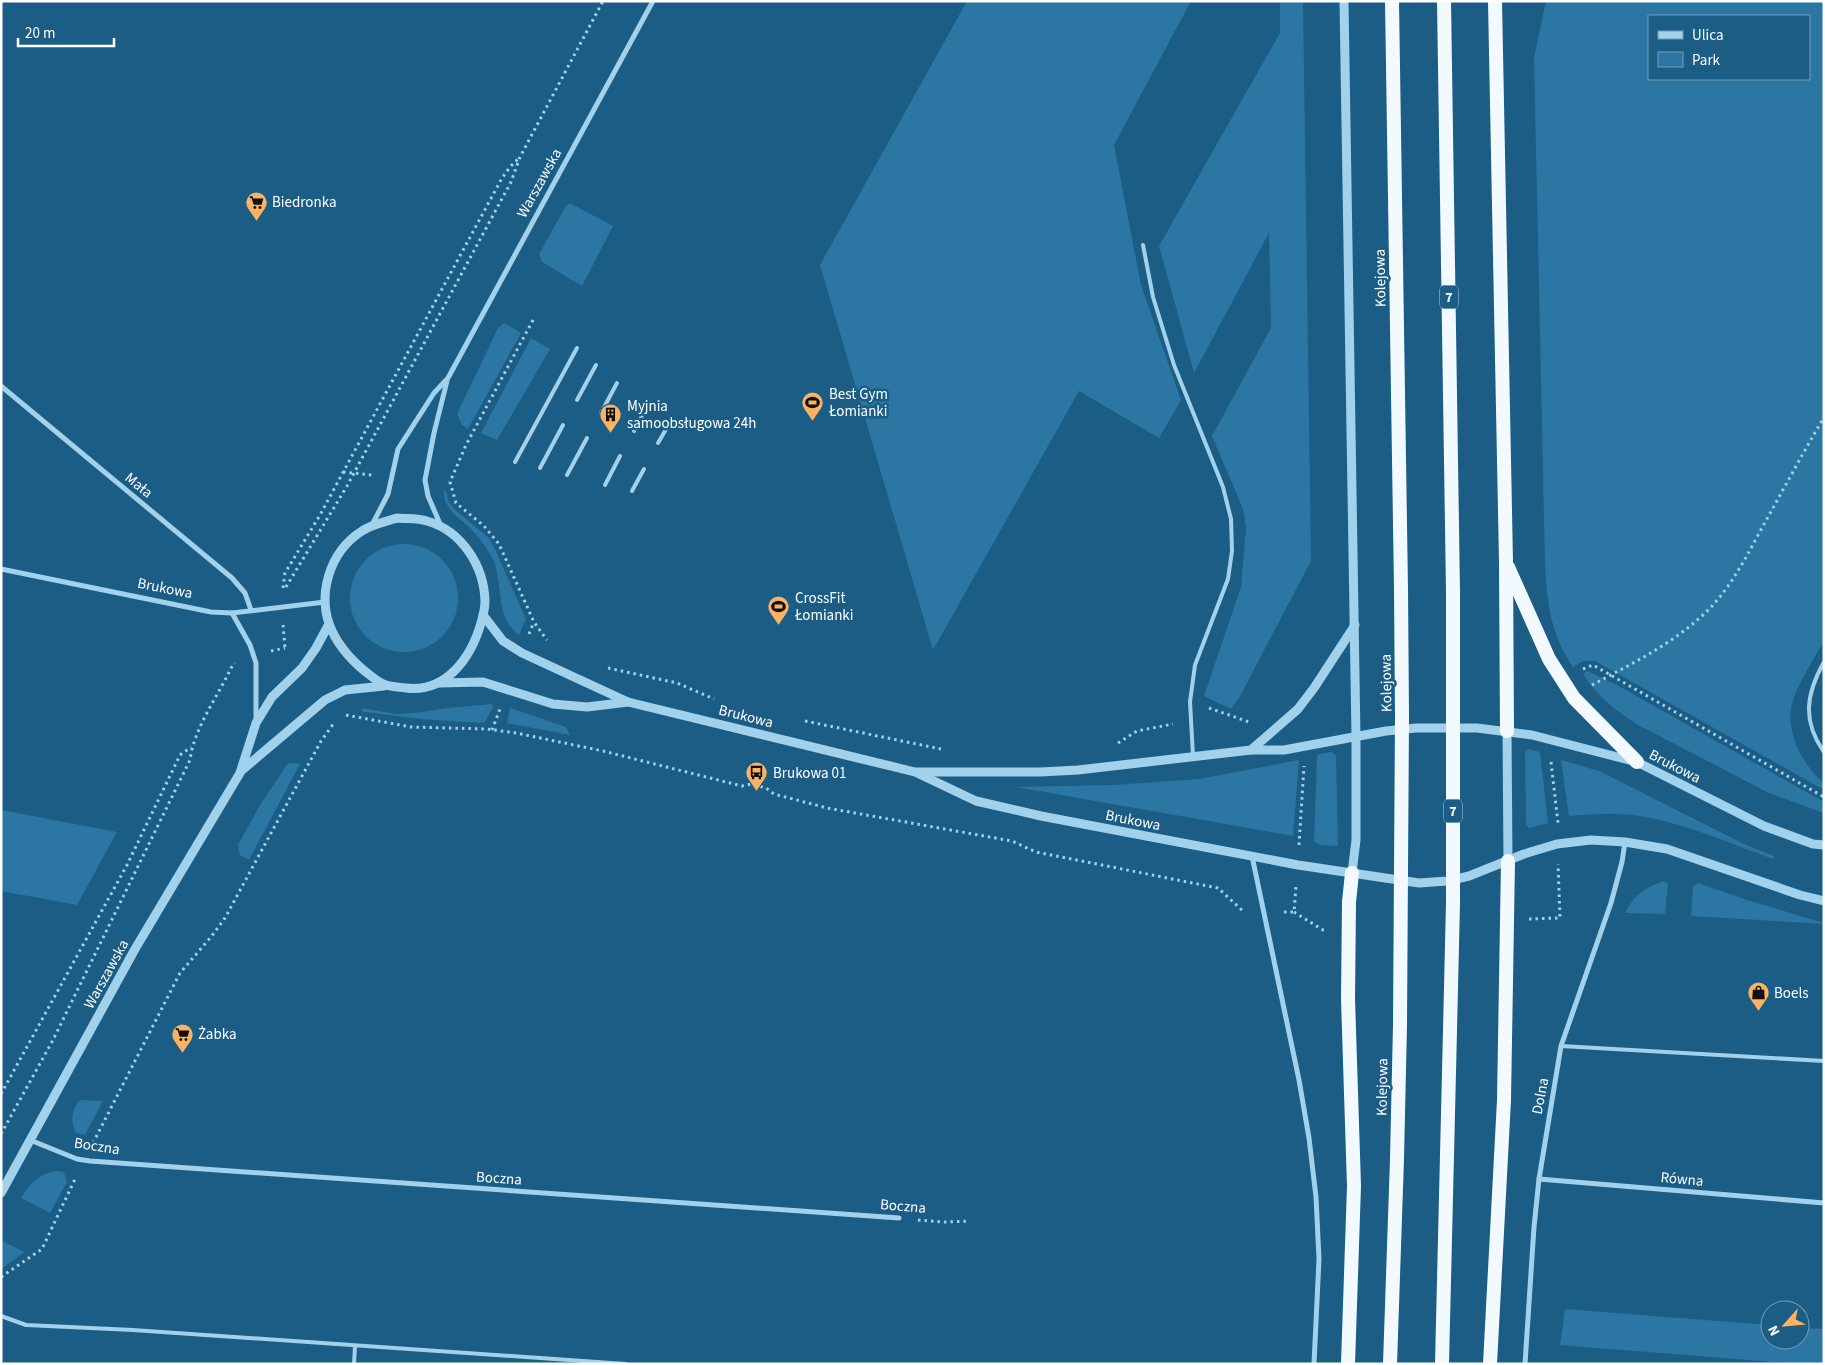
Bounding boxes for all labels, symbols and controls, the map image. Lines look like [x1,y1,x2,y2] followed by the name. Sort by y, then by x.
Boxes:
[18,15,114,47] scale bar
[1648,15,1810,80] legend
[25,23,55,44] text: 20 m
[1692,25,1723,46] text: Ulica
[1692,50,1721,71] text: Park
[512,145,567,222] street label: Warszawska
[244,190,268,221] supermarket icon: Biedronka
[272,192,337,213] place label: Biedronka
[1369,249,1392,307] street label: Kolejowa
[1440,286,1458,308] road number: 7
[828,384,888,422] place label: Best Gym Łomianki
[801,391,825,422] sports icon: Best Gym Łomianki
[627,396,756,434] place label: Myjnia samoobsługowa 24h
[599,403,623,434] building icon: Myjnia samoobsługowa 24h
[120,468,157,503] street label: Mała
[136,573,194,604] street label: Brukowa
[794,588,853,626] place label: CrossFit Łomianki
[767,595,791,626] sports icon: CrossFit Łomianki
[1375,654,1398,712] street label: Kolejowa
[716,700,775,733] street label: Brukowa
[1645,744,1704,788] street label: Brukowa
[745,761,769,792] bus stop icon: Brukowa 01
[773,763,847,784] place label: Brukowa 01
[1444,799,1462,822] road number: 7
[1104,805,1162,836] street label: Brukowa
[79,936,134,1013] street label: Warszawska
[1746,981,1770,1012] shop icon: Boels
[1774,983,1809,1004] place label: Boels
[170,1022,194,1053] supermarket icon: Żabka
[198,1024,237,1045] place label: Żabka
[1371,1058,1394,1116] street label: Kolejowa
[1527,1076,1554,1116] street label: Dolna
[73,1133,121,1160] street label: Boczna
[475,1166,523,1191] street label: Boczna
[1660,1167,1704,1192] street label: Równa
[879,1194,927,1219] street label: Boczna
[1760,1300,1810,1350] north arrow
[1763,1322,1785,1339] text: N

